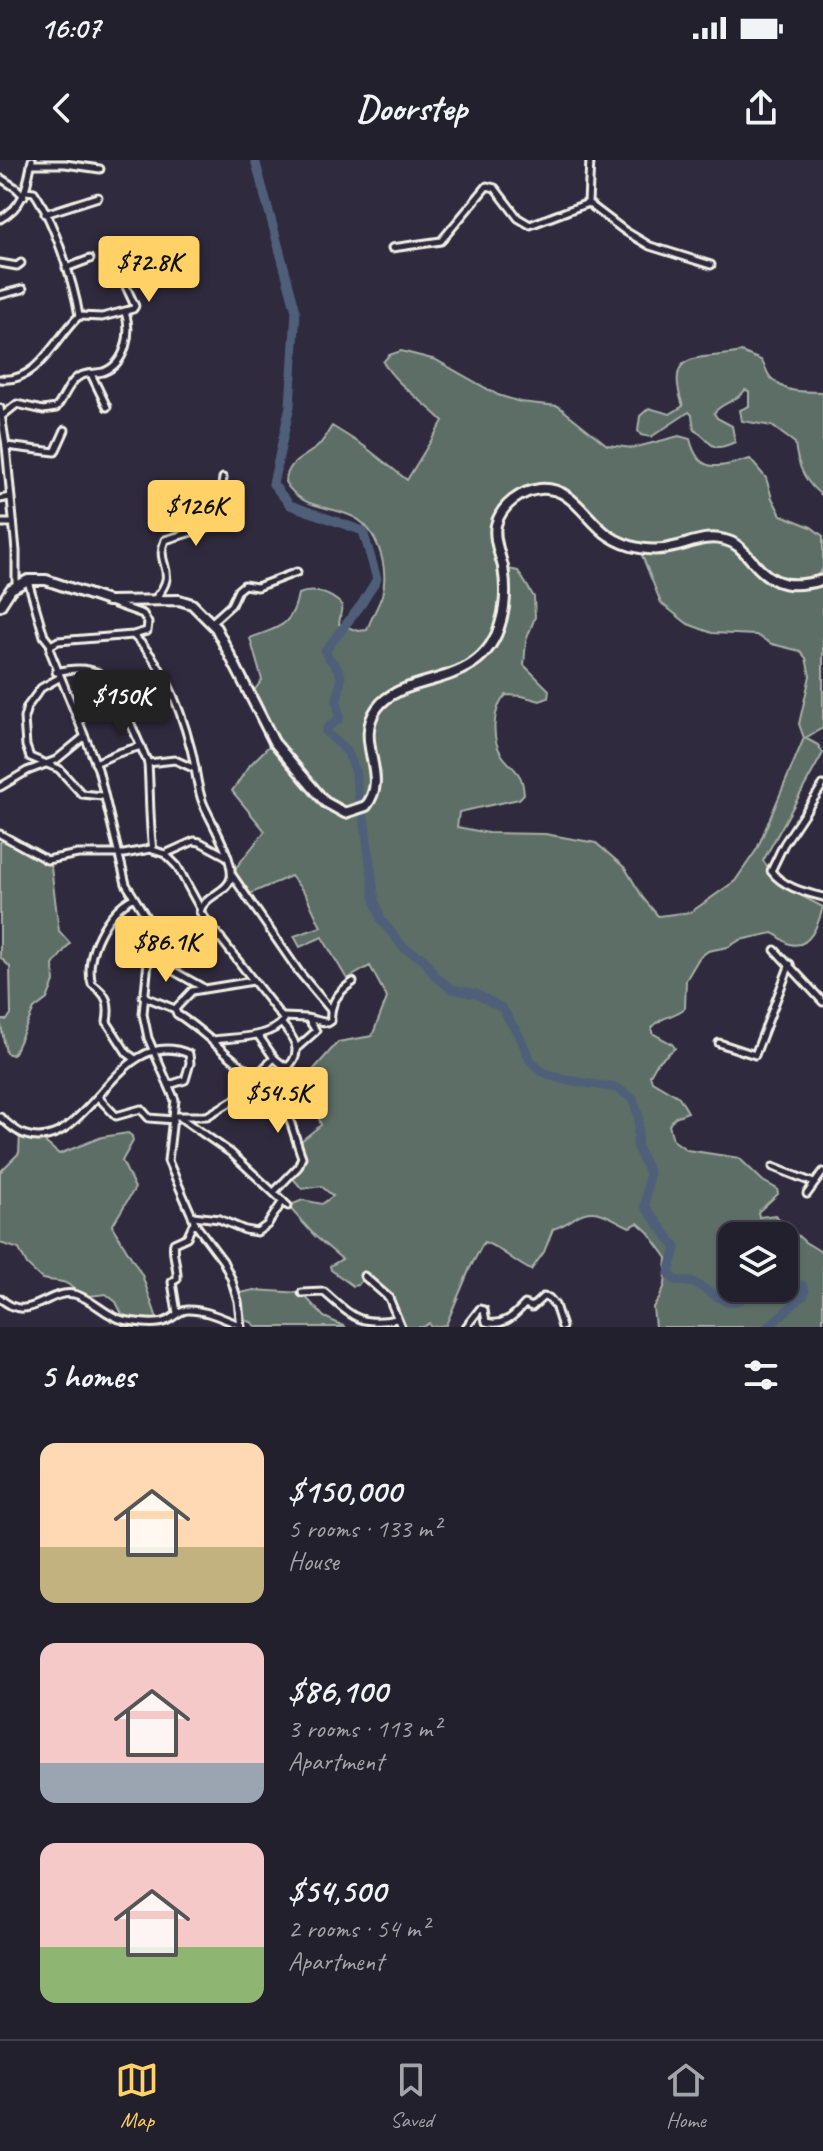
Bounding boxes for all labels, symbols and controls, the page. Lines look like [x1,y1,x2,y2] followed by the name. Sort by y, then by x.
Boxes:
[40,9,100,47] text: 16:07
[356,85,467,131] text: Doorstep
[40,86,84,130] icon: back
[739,86,783,130] icon: share
[84,236,214,304] pin: $72.8K
[116,245,182,278] text: $72.8K
[140,480,252,548] pin: $126K
[166,489,226,522] text: $126K
[66,670,178,738] pin: $150K
[92,679,152,712] text: $150K
[101,916,231,984] pin: $86.1K
[133,925,199,958] text: $86.1K
[213,1067,343,1135] pin: $54.5K
[246,1076,310,1109] text: $54.5K
[718,1222,798,1302] map controls
[718,1222,798,1302] button: layers
[739,1353,783,1397] icon: filters
[40,1354,135,1397] text: 5 homes
[288,1469,401,1512] text: $150,000
[104,1475,200,1571] icon: home
[288,1512,440,1545] text: 5 rooms · 133 m²
[288,1545,339,1578] text: House
[288,1669,387,1712] text: $86,100
[104,1675,200,1771] icon: home
[288,1712,440,1745] text: 3 rooms · 113 m²
[288,1745,384,1778] text: Apartment
[288,1869,385,1912] text: $54,500
[104,1875,200,1971] icon: home
[288,1912,429,1945] text: 2 rooms · 54 m²
[288,1945,384,1978] text: Apartment
[115,2058,159,2134] tab: Map
[389,2058,433,2134] tab: Saved
[664,2058,708,2134] tab: Home

